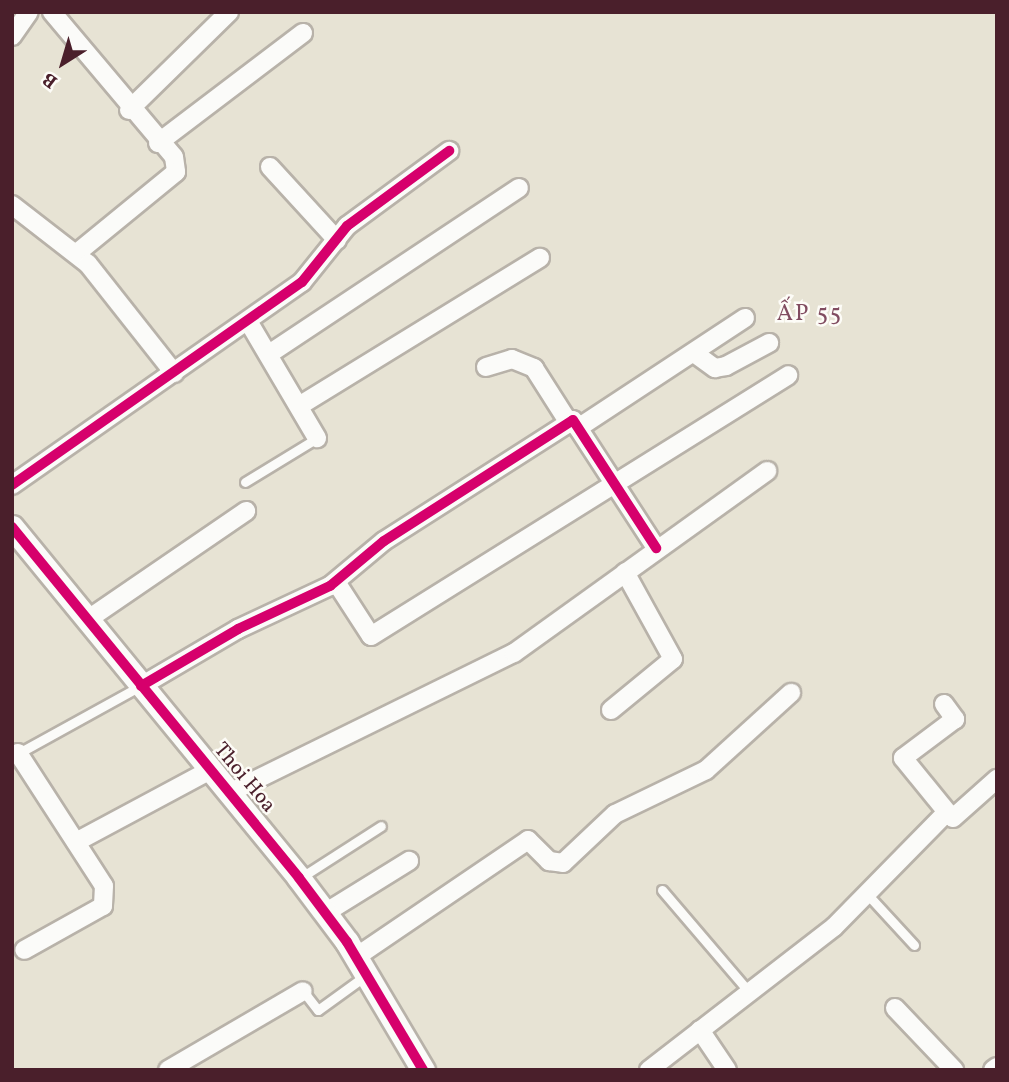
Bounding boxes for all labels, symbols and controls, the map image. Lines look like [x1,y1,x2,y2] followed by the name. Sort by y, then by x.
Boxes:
[28,28,98,98] north arrow
[37,66,63,94] text: B
[777,300,843,328] district label: ẤP 55
[208,738,280,818] street label: Thoi Hoa

